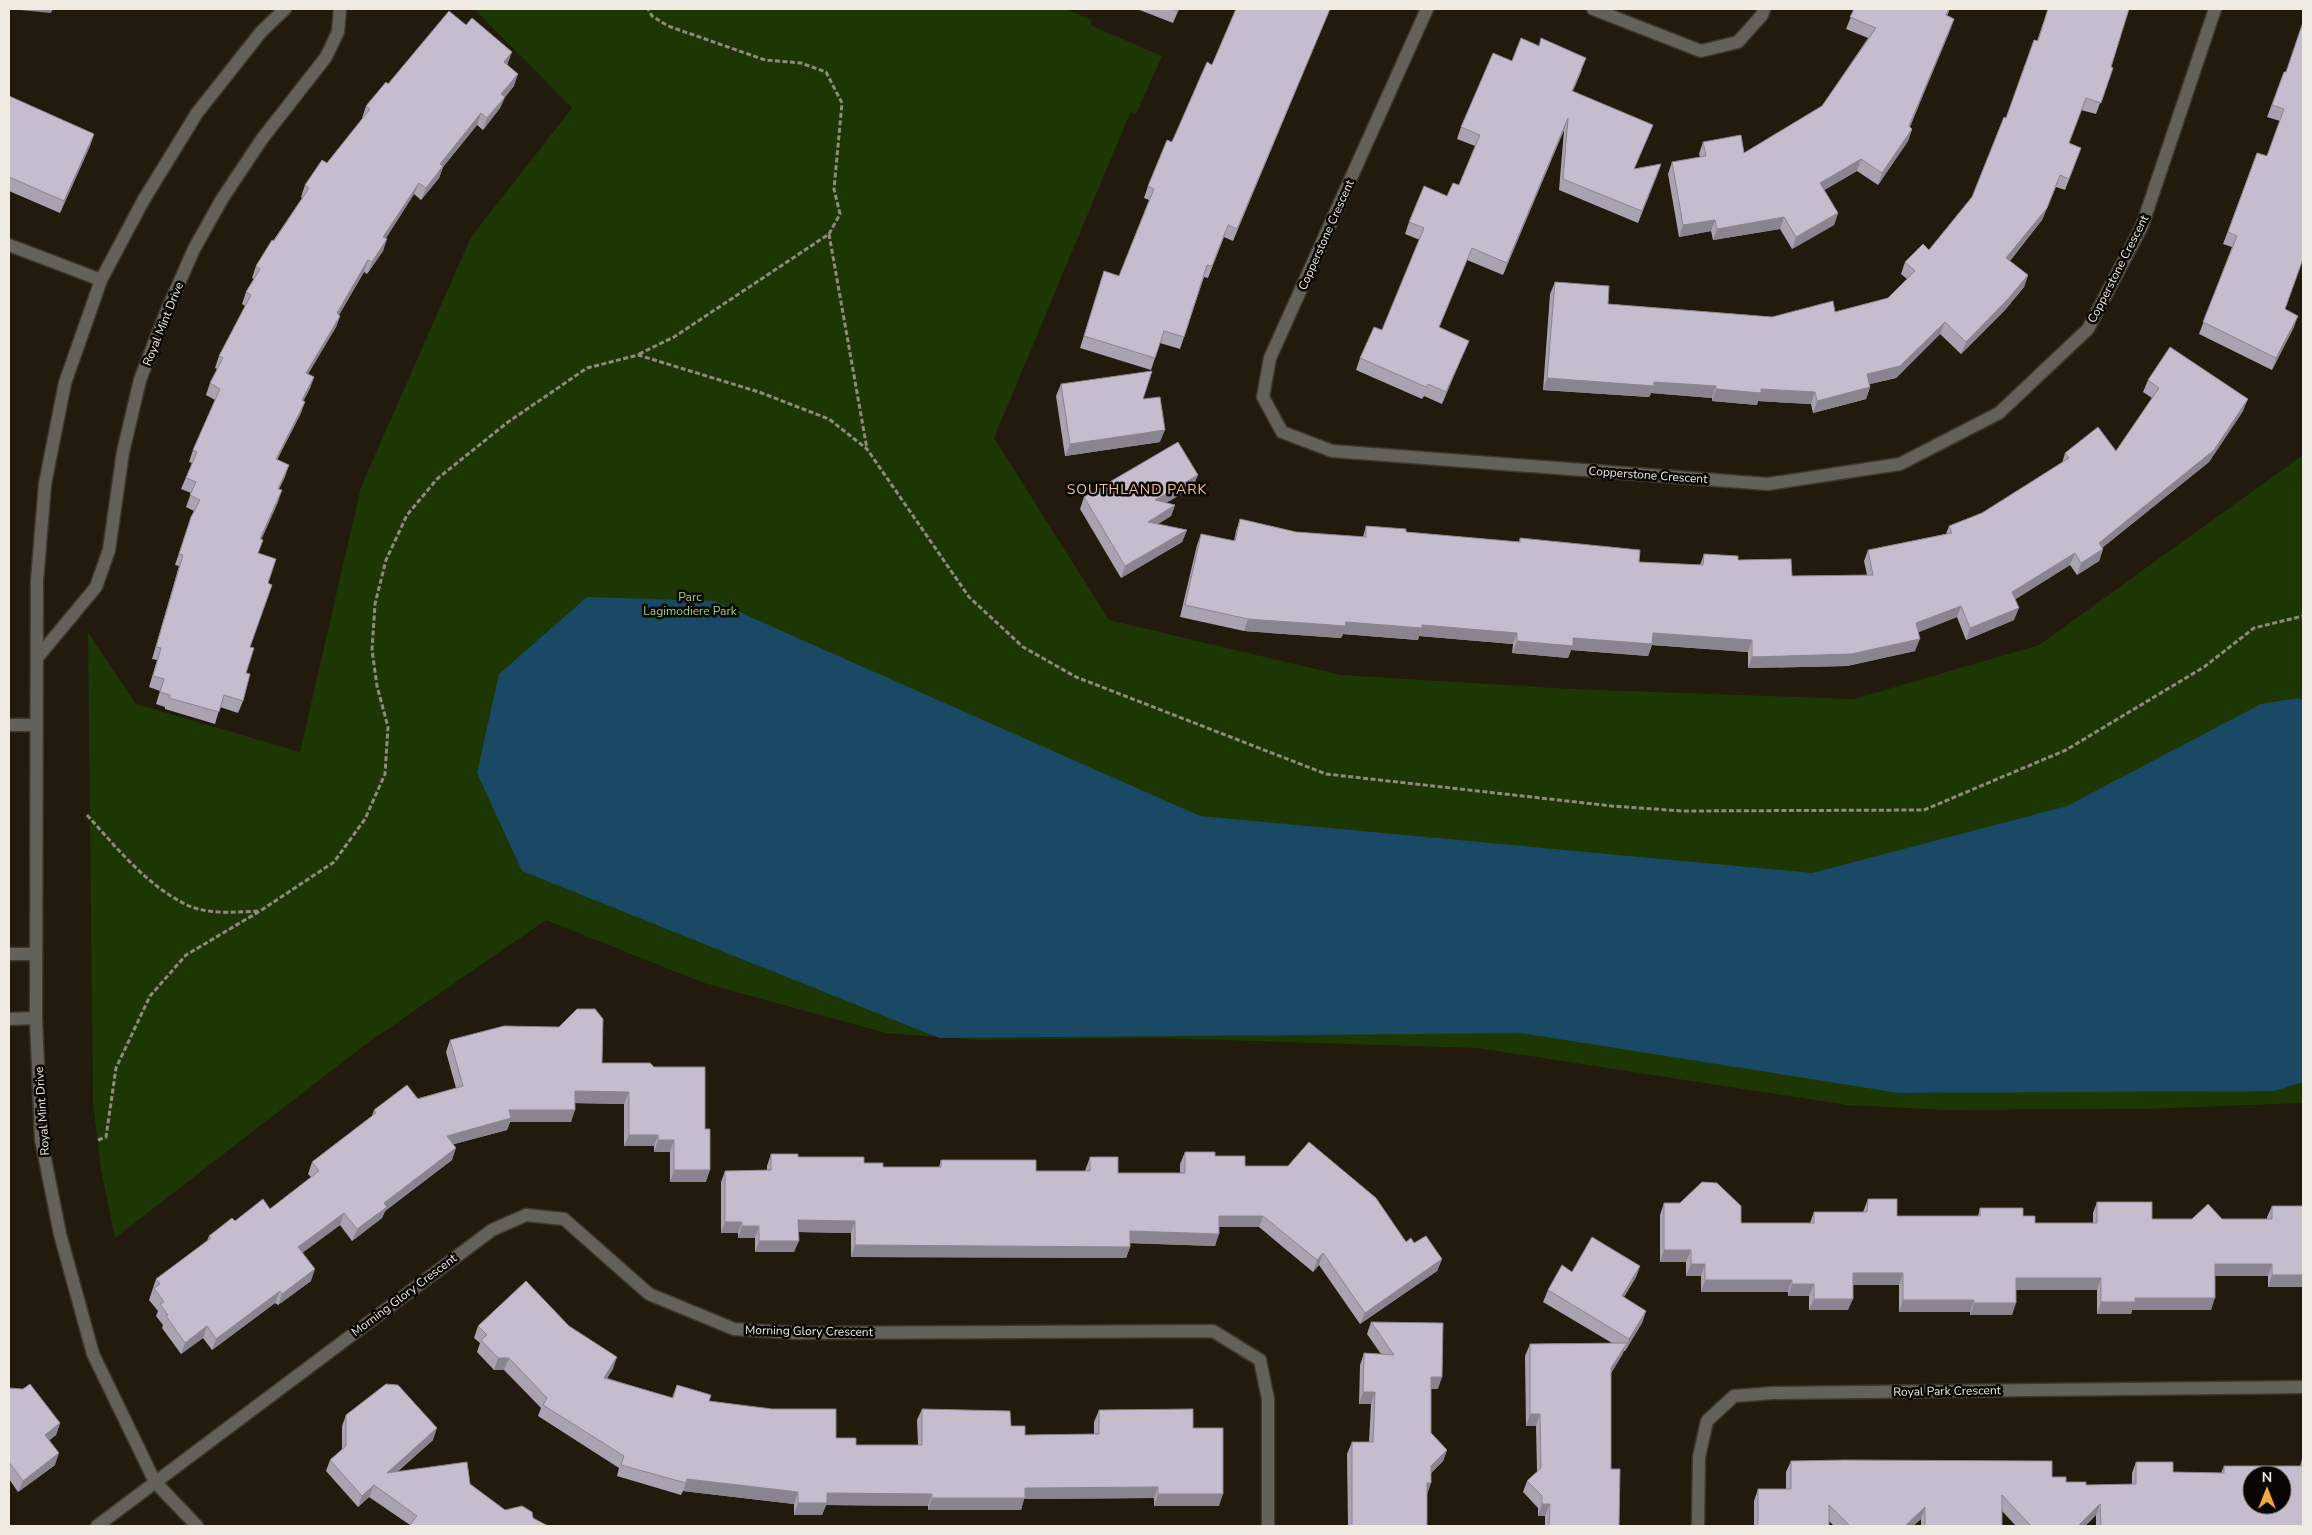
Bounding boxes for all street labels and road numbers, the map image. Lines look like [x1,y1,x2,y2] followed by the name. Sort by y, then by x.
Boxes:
[1294,177,1358,293] street label: Copperstone Crescent
[2084,212,2153,326] street label: Copperstone Crescent
[139,280,187,368] street label: Royal Mint Drive
[1588,463,1709,487] street label: Copperstone Crescent
[31,1066,53,1156] street label: Royal Mint Drive
[348,1250,460,1340] street label: Morning Glory Crescent
[745,1322,874,1340] street label: Morning Glory Crescent
[1893,1382,2002,1400] street label: Royal Park Crescent

